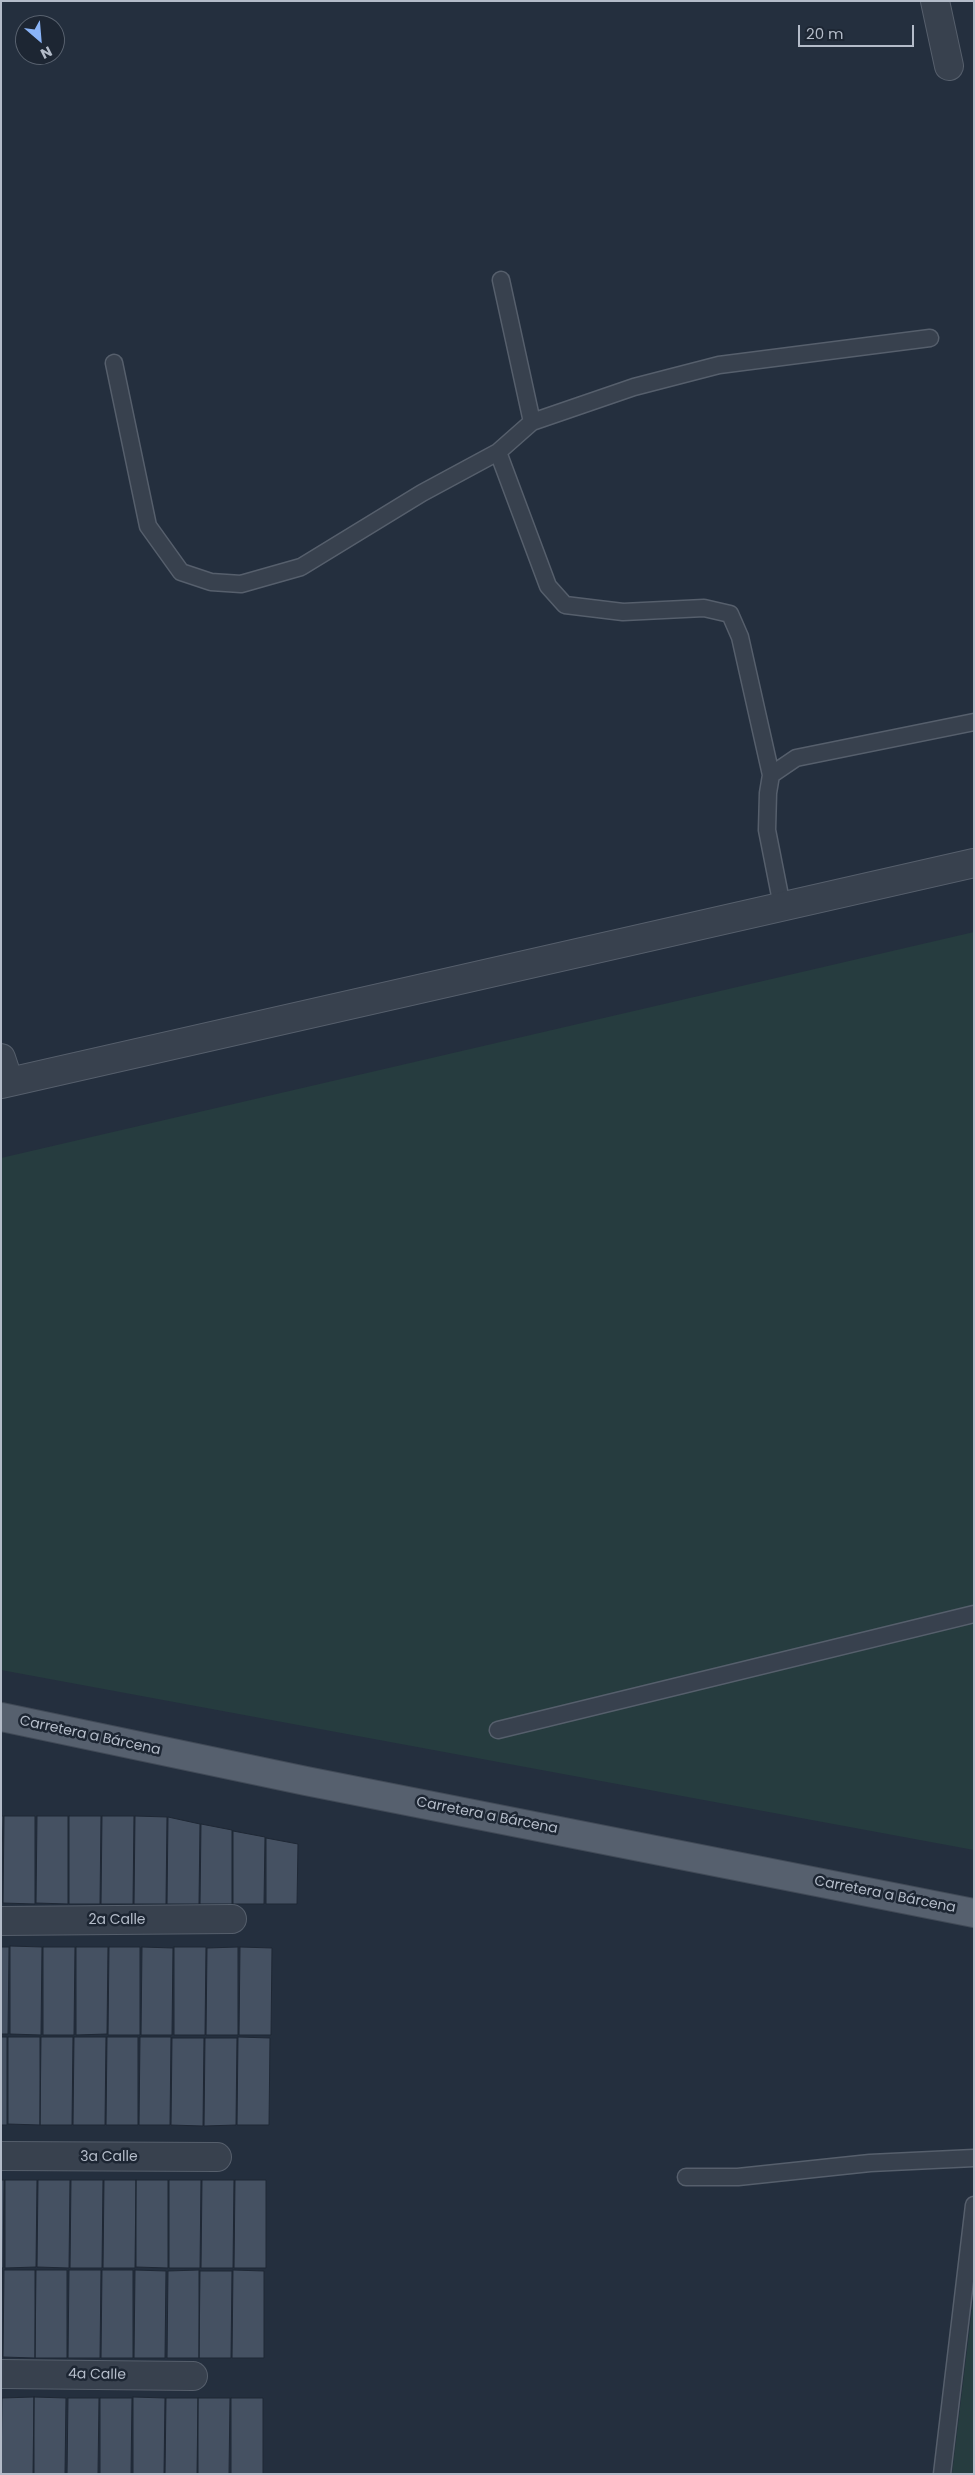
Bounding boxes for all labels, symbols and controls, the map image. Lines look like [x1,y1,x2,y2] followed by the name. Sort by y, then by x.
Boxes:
[15,15,65,65] north arrow
[800,15,916,47] scale bar
[806,23,844,44] text: 20 m
[37,41,56,64] text: N
[18,1713,162,1759] street label: Carretera a Bárcena
[415,1794,559,1838] street label: Carretera a Bárcena
[813,1873,957,1917] street label: Carretera a Bárcena
[88,1912,146,1928] street label: 2a Calle
[80,2149,138,2165] street label: 3a Calle
[68,2366,126,2384] street label: 4a Calle

